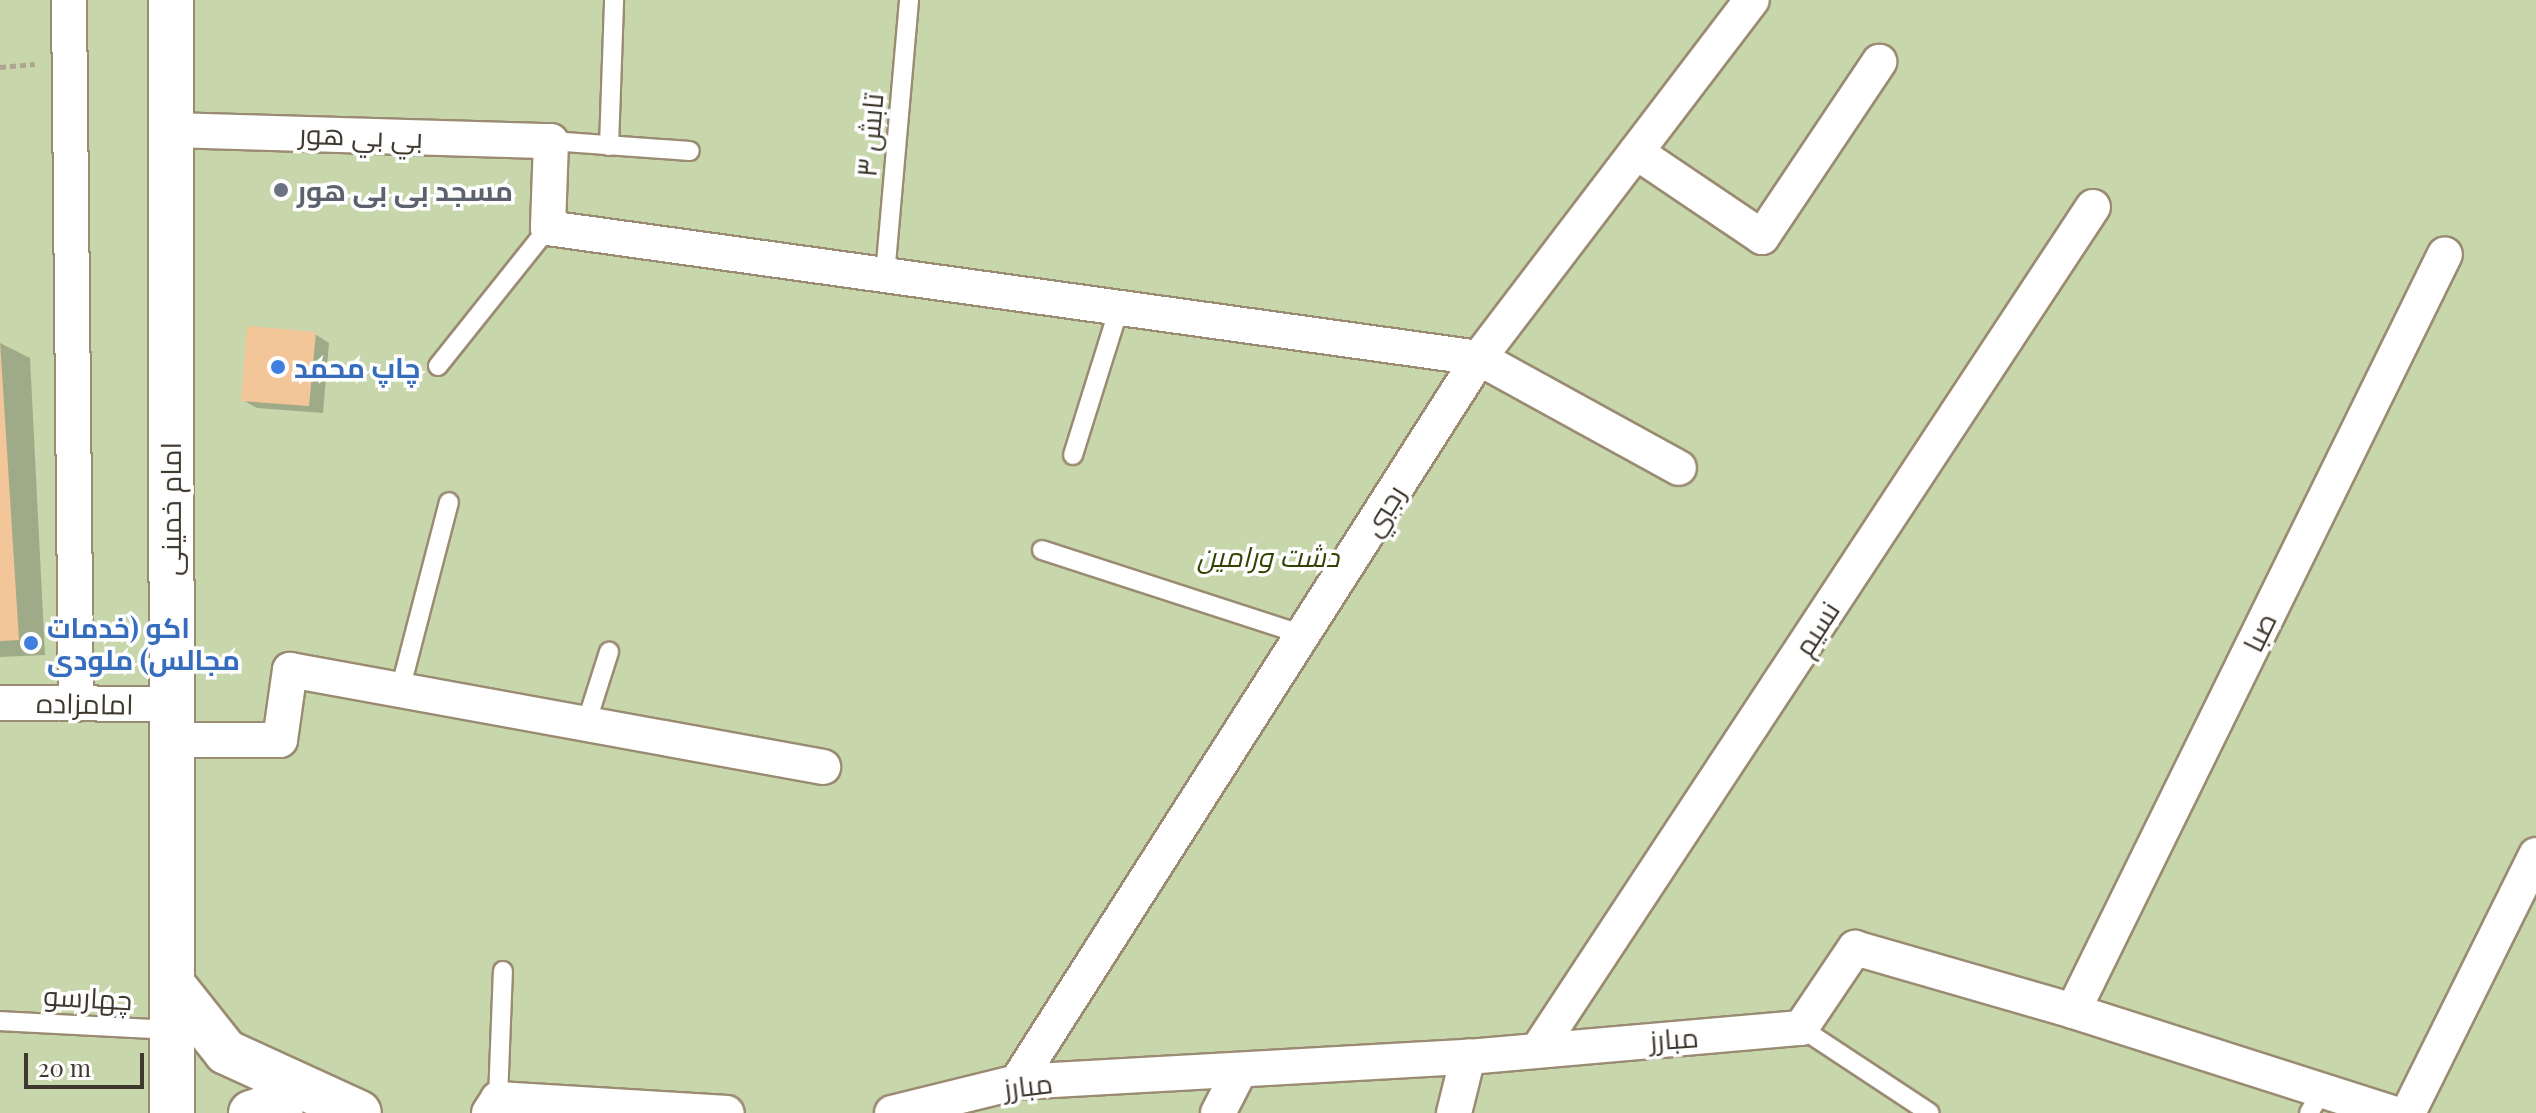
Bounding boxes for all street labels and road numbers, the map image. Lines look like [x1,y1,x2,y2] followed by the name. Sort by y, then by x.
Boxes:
[849,92,889,178] street label: تابش ۳
[298,116,424,154] street label: بي بي هور
[153,442,187,576] street label: امام خمینی
[1354,478,1412,542] street label: رجبي
[1786,594,1846,662] street label: نسيم
[2235,607,2283,657] street label: صبا
[36,685,134,721] street label: امامزاده
[43,978,133,1016] street label: چهارسو
[1648,1020,1700,1056] street label: مبارز
[1002,1065,1054,1105] street label: مبارز

